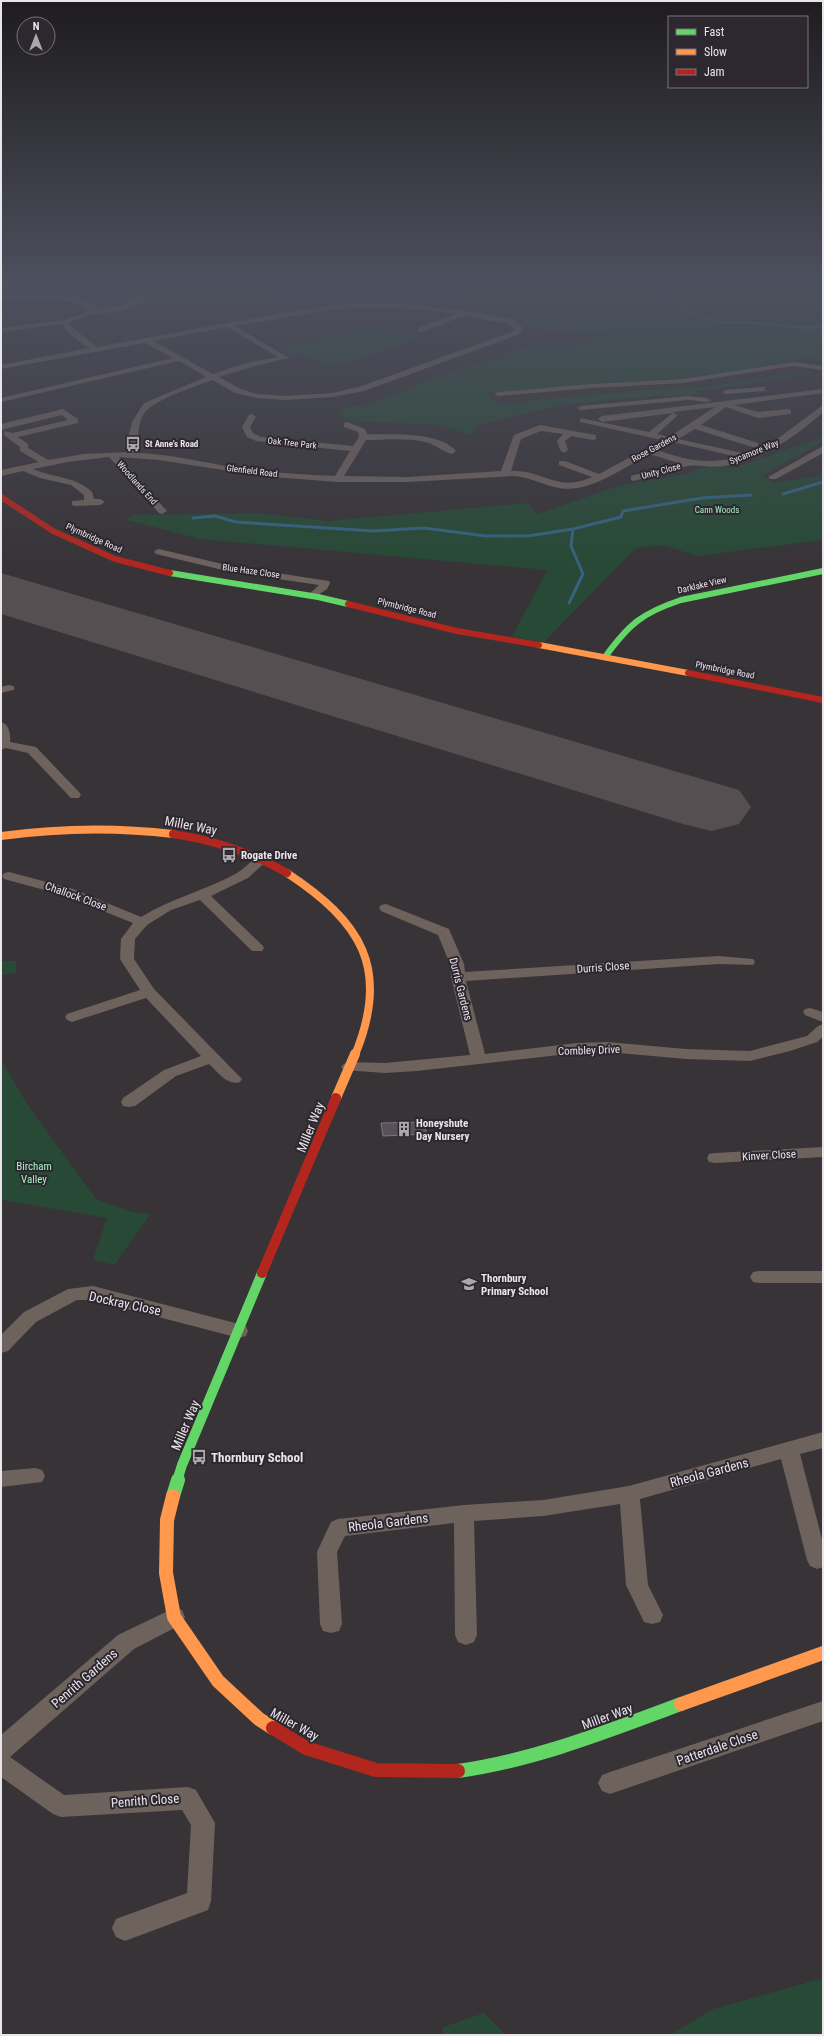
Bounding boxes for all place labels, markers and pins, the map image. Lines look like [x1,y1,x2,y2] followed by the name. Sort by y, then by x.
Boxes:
[124,435,142,453] bus stop icon: St Anne's Road
[145,439,198,449] place label: St Anne's Road
[220,846,238,864] bus stop icon: Rogate Drive
[241,849,297,862] place label: Rogate Drive
[416,1117,470,1143] place label: Honeyshute Day Nursery
[395,1120,413,1138] building icon: Honeyshute Day Nursery
[481,1272,549,1298] place label: Thornbury Primary School
[460,1275,478,1293] school or university icon: Thornbury Primary School
[190,1448,208,1466] bus stop icon: Thornbury School
[211,1450,303,1465] place label: Thornbury School

